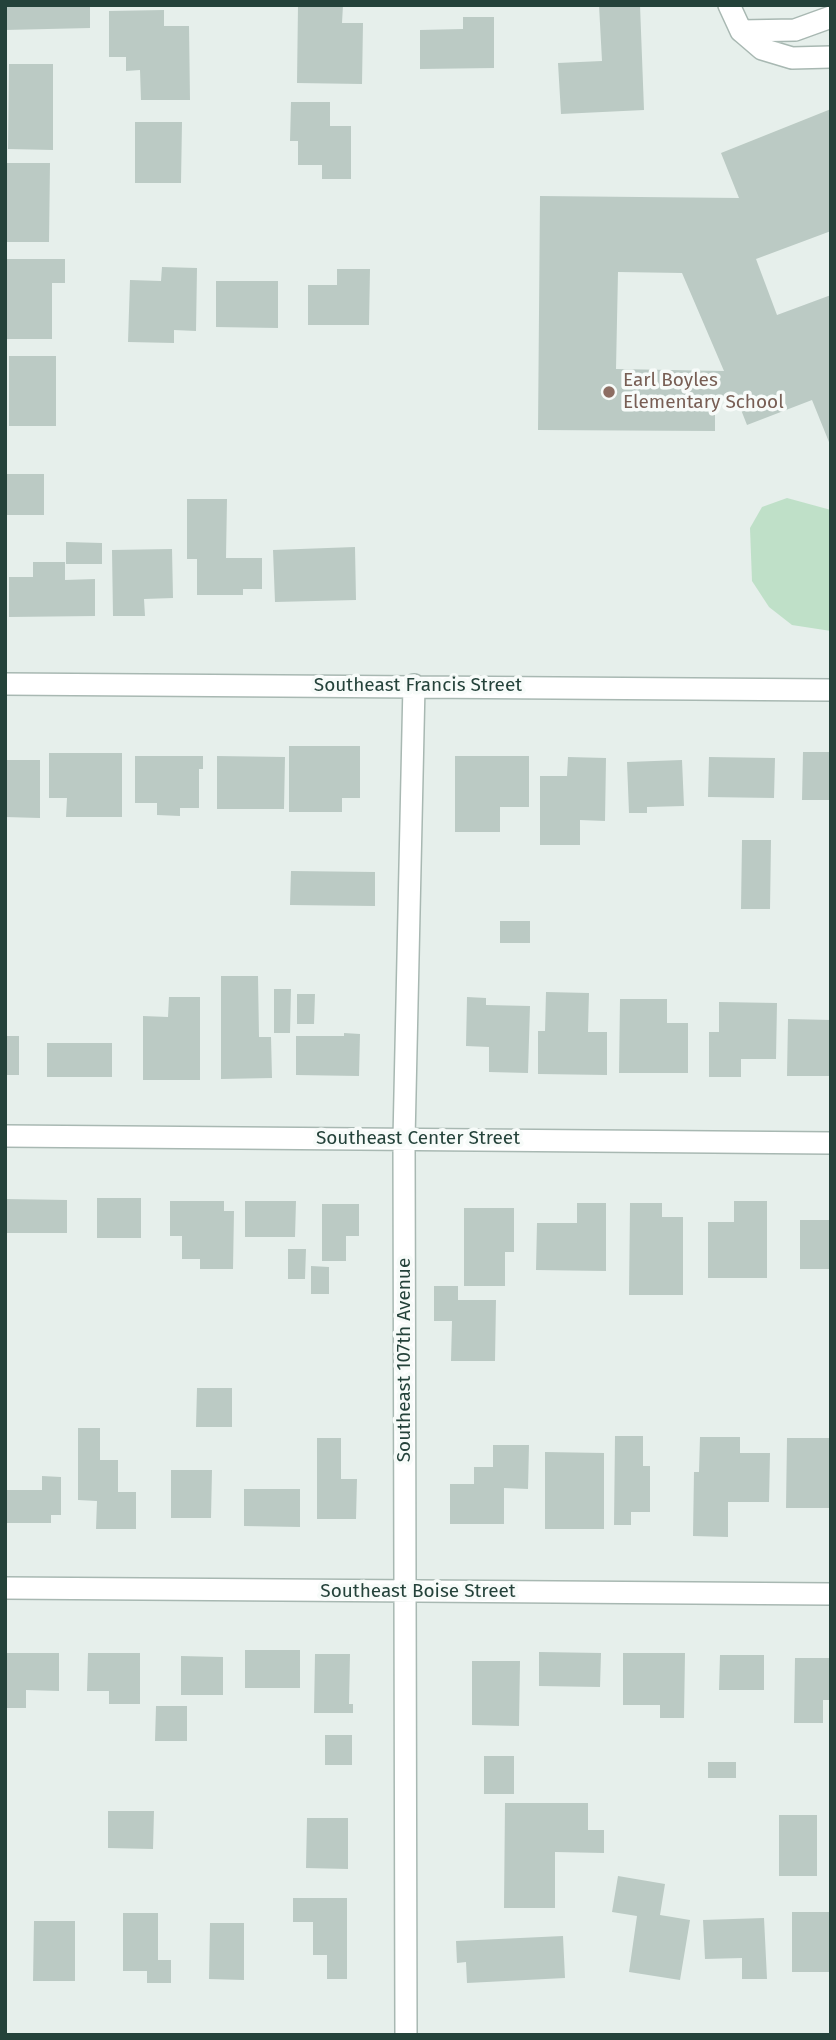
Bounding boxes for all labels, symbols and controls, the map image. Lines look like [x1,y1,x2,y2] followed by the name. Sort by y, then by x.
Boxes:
[623,370,784,414] place label: Earl Boyles Elementary School
[601,384,617,400] marker: Earl Boyles Elementary School
[314,675,522,697] street label: Southeast Francis Street
[316,1128,520,1150] street label: Southeast Center Street
[394,1258,416,1462] street label: Southeast 107th Avenue
[320,1581,516,1603] street label: Southeast Boise Street

